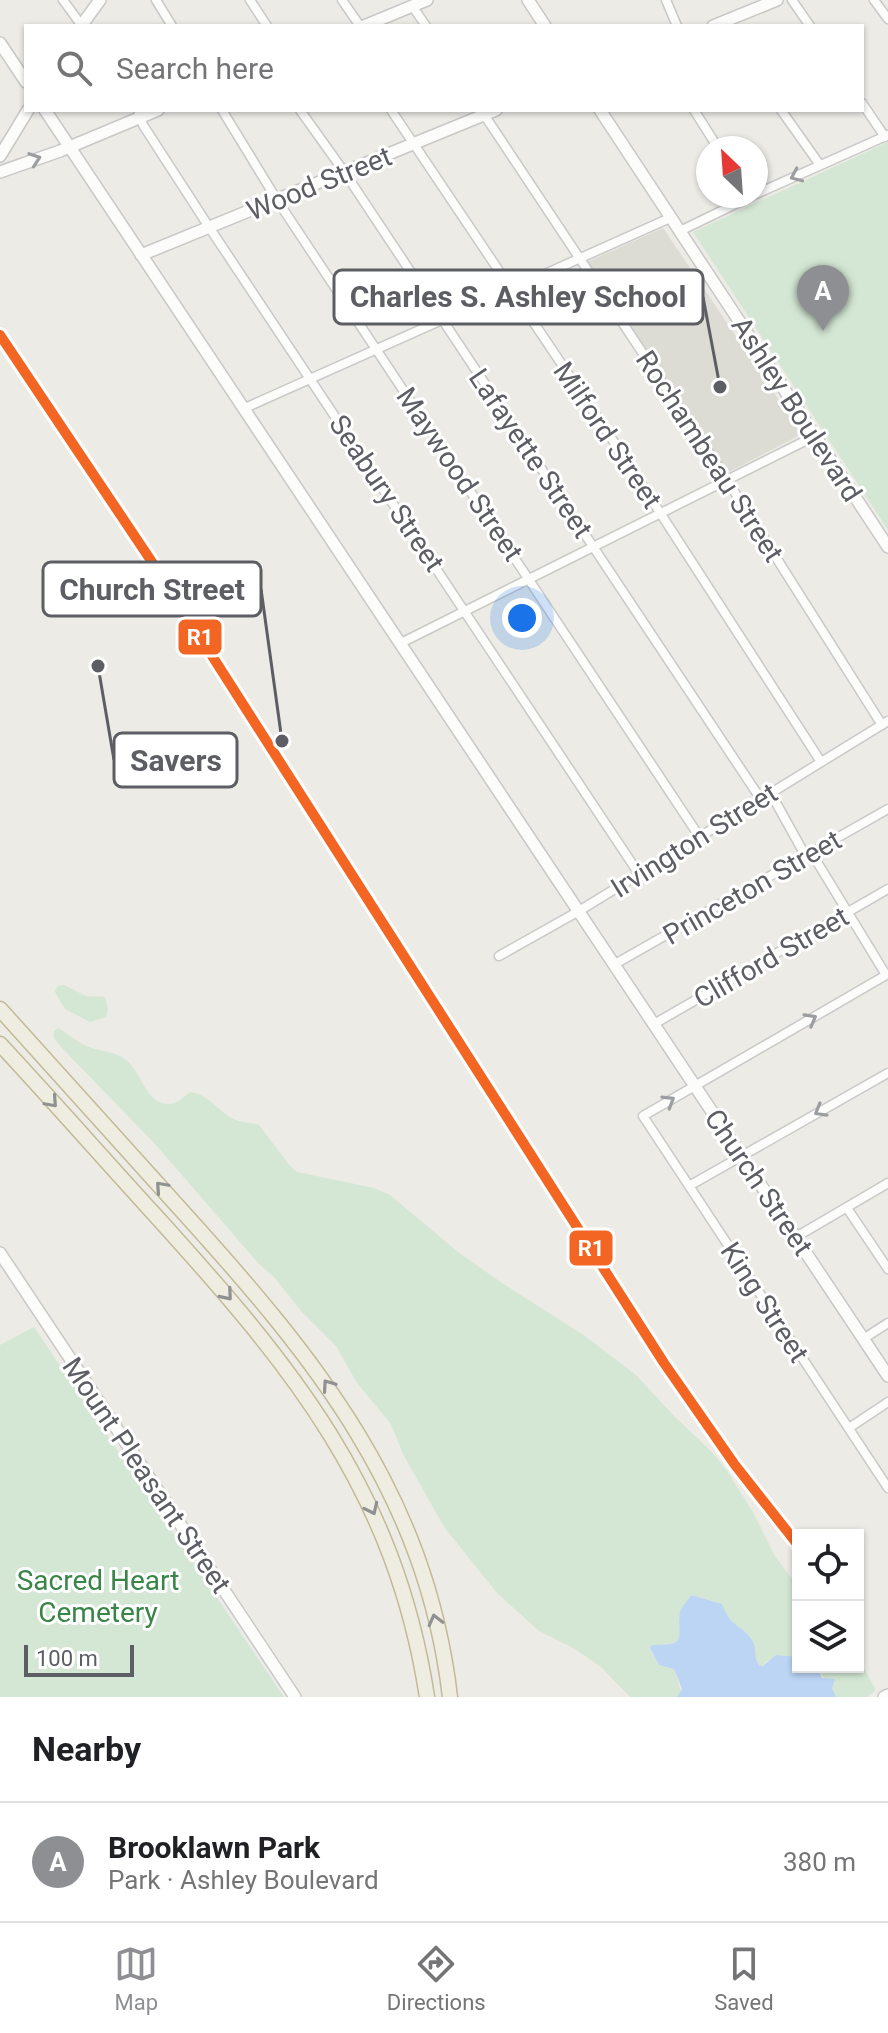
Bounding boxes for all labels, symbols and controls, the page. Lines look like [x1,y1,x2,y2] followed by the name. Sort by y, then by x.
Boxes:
[24,24,864,112] search box
[52,46,96,90] icon: search
[116,51,274,86] text: Search here
[696,136,768,208] north arrow
[242,140,396,227] street label: Wood Street
[27,153,41,169] one-way arrow
[790,166,805,182] one-way arrow
[797,265,849,331] pin: A
[334,270,703,324] callout: Charles S. Ashley School
[350,279,686,314] text: Charles S. Ashley School
[725,311,869,508] street label: Ashley Boulevard
[629,344,790,568] street label: Rochambeau Street
[546,356,669,515] street label: Milford Street
[462,362,599,544] street label: Lafayette Street
[389,381,530,567] street label: Maywood Street
[322,409,451,578] street label: Seabury Street
[43,562,261,616] callout: Church Street
[59,572,245,607] text: Church Street
[502,598,542,638] your location
[177,618,223,656] line badge: R1
[187,625,213,650] text: R1
[114,733,237,787] callout: Savers
[130,743,222,778] text: Savers
[605,776,784,905] street label: Irvington Street
[657,823,847,952] street label: Princeton Street
[688,900,854,1015] street label: Clifford Street
[802,1013,817,1029] one-way arrow
[43,1092,57,1107] one-way arrow
[660,1095,675,1110] one-way arrow
[814,1102,828,1117] one-way arrow
[698,1103,820,1262] street label: Church Street
[156,1181,170,1196] one-way arrow
[568,1229,614,1267] line badge: R1
[578,1236,604,1261] text: R1
[714,1236,816,1368] street label: King Street
[217,1285,231,1300] one-way arrow
[55,1351,238,1599] street label: Mount Pleasant Street
[323,1380,338,1394] one-way arrow
[362,1501,378,1515] one-way arrow
[792,1529,864,1673] map controls
[792,1529,864,1601] button: locate
[17,1564,179,1629] park label: Sacred Heart Cemetery
[792,1601,864,1673] button: layers
[427,1614,444,1628] one-way arrow
[24,1641,134,1677] scale bar
[36,1646,98,1671] text: 100 m
[32,1729,141,1769] text: Nearby
[108,1830,320,1865] text: Brooklawn Park
[49,1847,67,1877] text: A
[783,1847,856,1877] text: 380 m
[108,1865,379,1895] text: Park · Ashley Boulevard
[114,1942,158,2015] tab: Map
[387,1942,486,2015] tab: Directions
[714,1942,774,2015] tab: Saved

